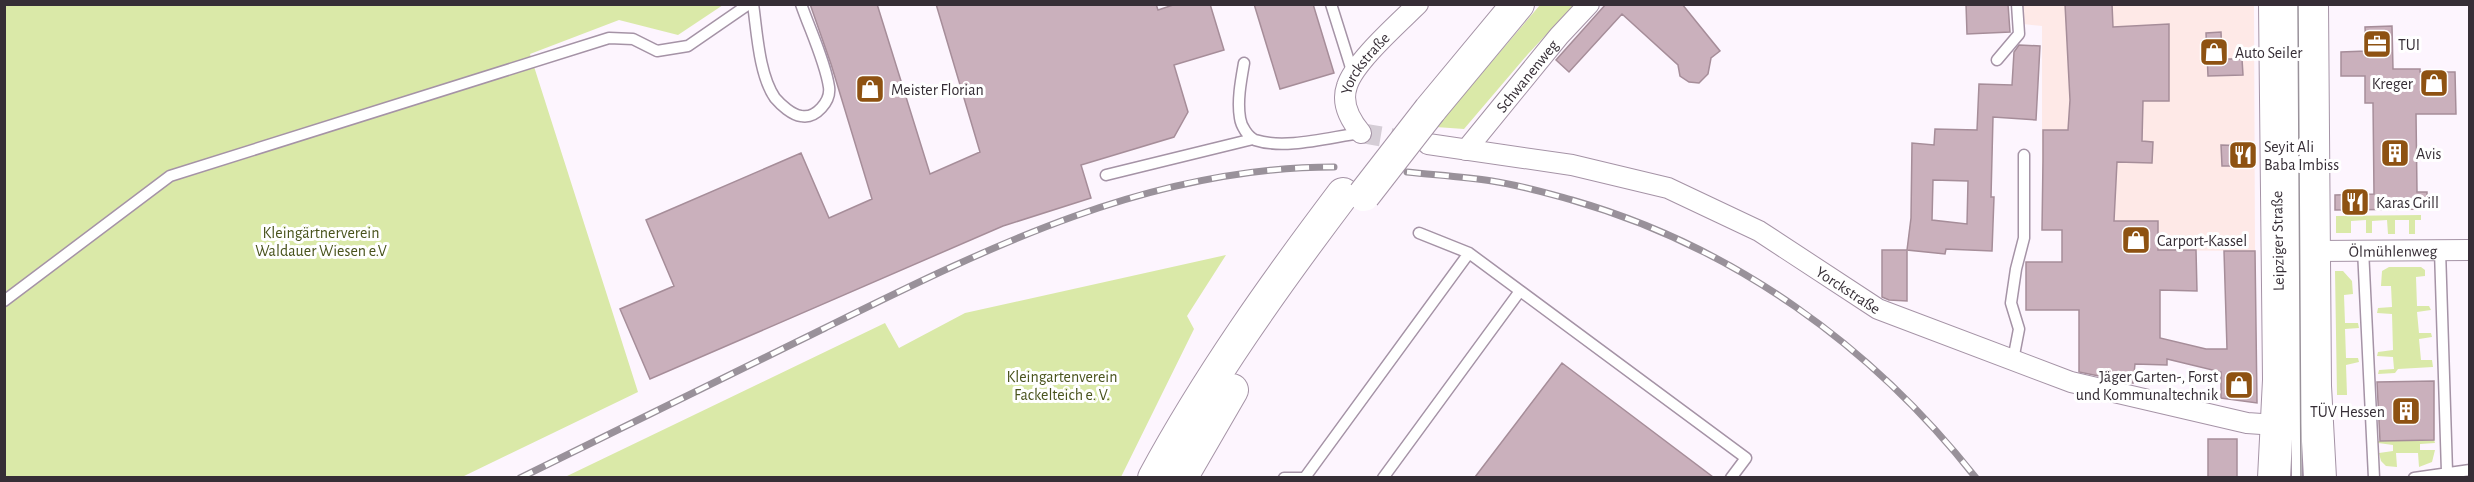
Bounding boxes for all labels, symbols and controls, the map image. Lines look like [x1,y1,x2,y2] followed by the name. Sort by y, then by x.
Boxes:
[2361,28,2393,60] office icon: TUI
[1338,30,1393,96] street label: Yorckstraße
[2198,36,2230,68] shop icon: Auto Seiler
[1493,37,1562,116] street label: Schwanenweg
[2398,37,2420,53] place label: TUI
[2235,45,2303,61] place label: Auto Seiler
[2418,67,2450,99] shop icon: Kreger
[854,73,886,105] shop icon: Meister Florian
[2372,76,2414,92] place label: Kreger
[891,82,984,98] place label: Meister Florian
[2379,137,2411,169] building icon: Avis
[2227,139,2259,171] restaurant icon: Seyit Ali Baba Imbiss
[2264,139,2339,173] place label: Seyit Ali Baba Imbiss
[2416,146,2442,162] place label: Avis
[2339,186,2371,218] restaurant icon: Karas Grill
[2269,191,2287,291] street label: Leipziger Straße
[2376,195,2439,211] place label: Karas Grill
[2120,224,2152,256] shop icon: Carport-Kassel
[255,225,387,259] park label: Kleingärtnerverein Waldauer Wiesen e.V
[2157,233,2247,249] place label: Carport-Kassel
[2349,242,2437,260] street label: Ölmühlenweg
[1813,264,1883,317] street label: Yorckstraße
[1007,369,1117,403] park label: Kleingartenverein Fackelteich e. V.
[2076,369,2219,403] place label: Jäger Garten-, Forst und Kommunaltechnik
[2223,369,2255,401] shop icon: Jäger Garten-, Forst und Kommunaltechnik
[2390,395,2422,427] building icon: TÜV Hessen
[2310,402,2385,420] place label: TÜV Hessen

